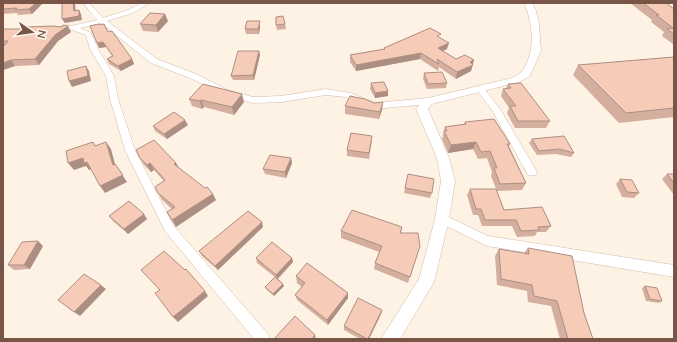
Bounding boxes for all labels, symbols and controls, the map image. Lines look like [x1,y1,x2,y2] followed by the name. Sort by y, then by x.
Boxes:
[12,12,52,52] north arrow
[34,29,49,40] text: N

